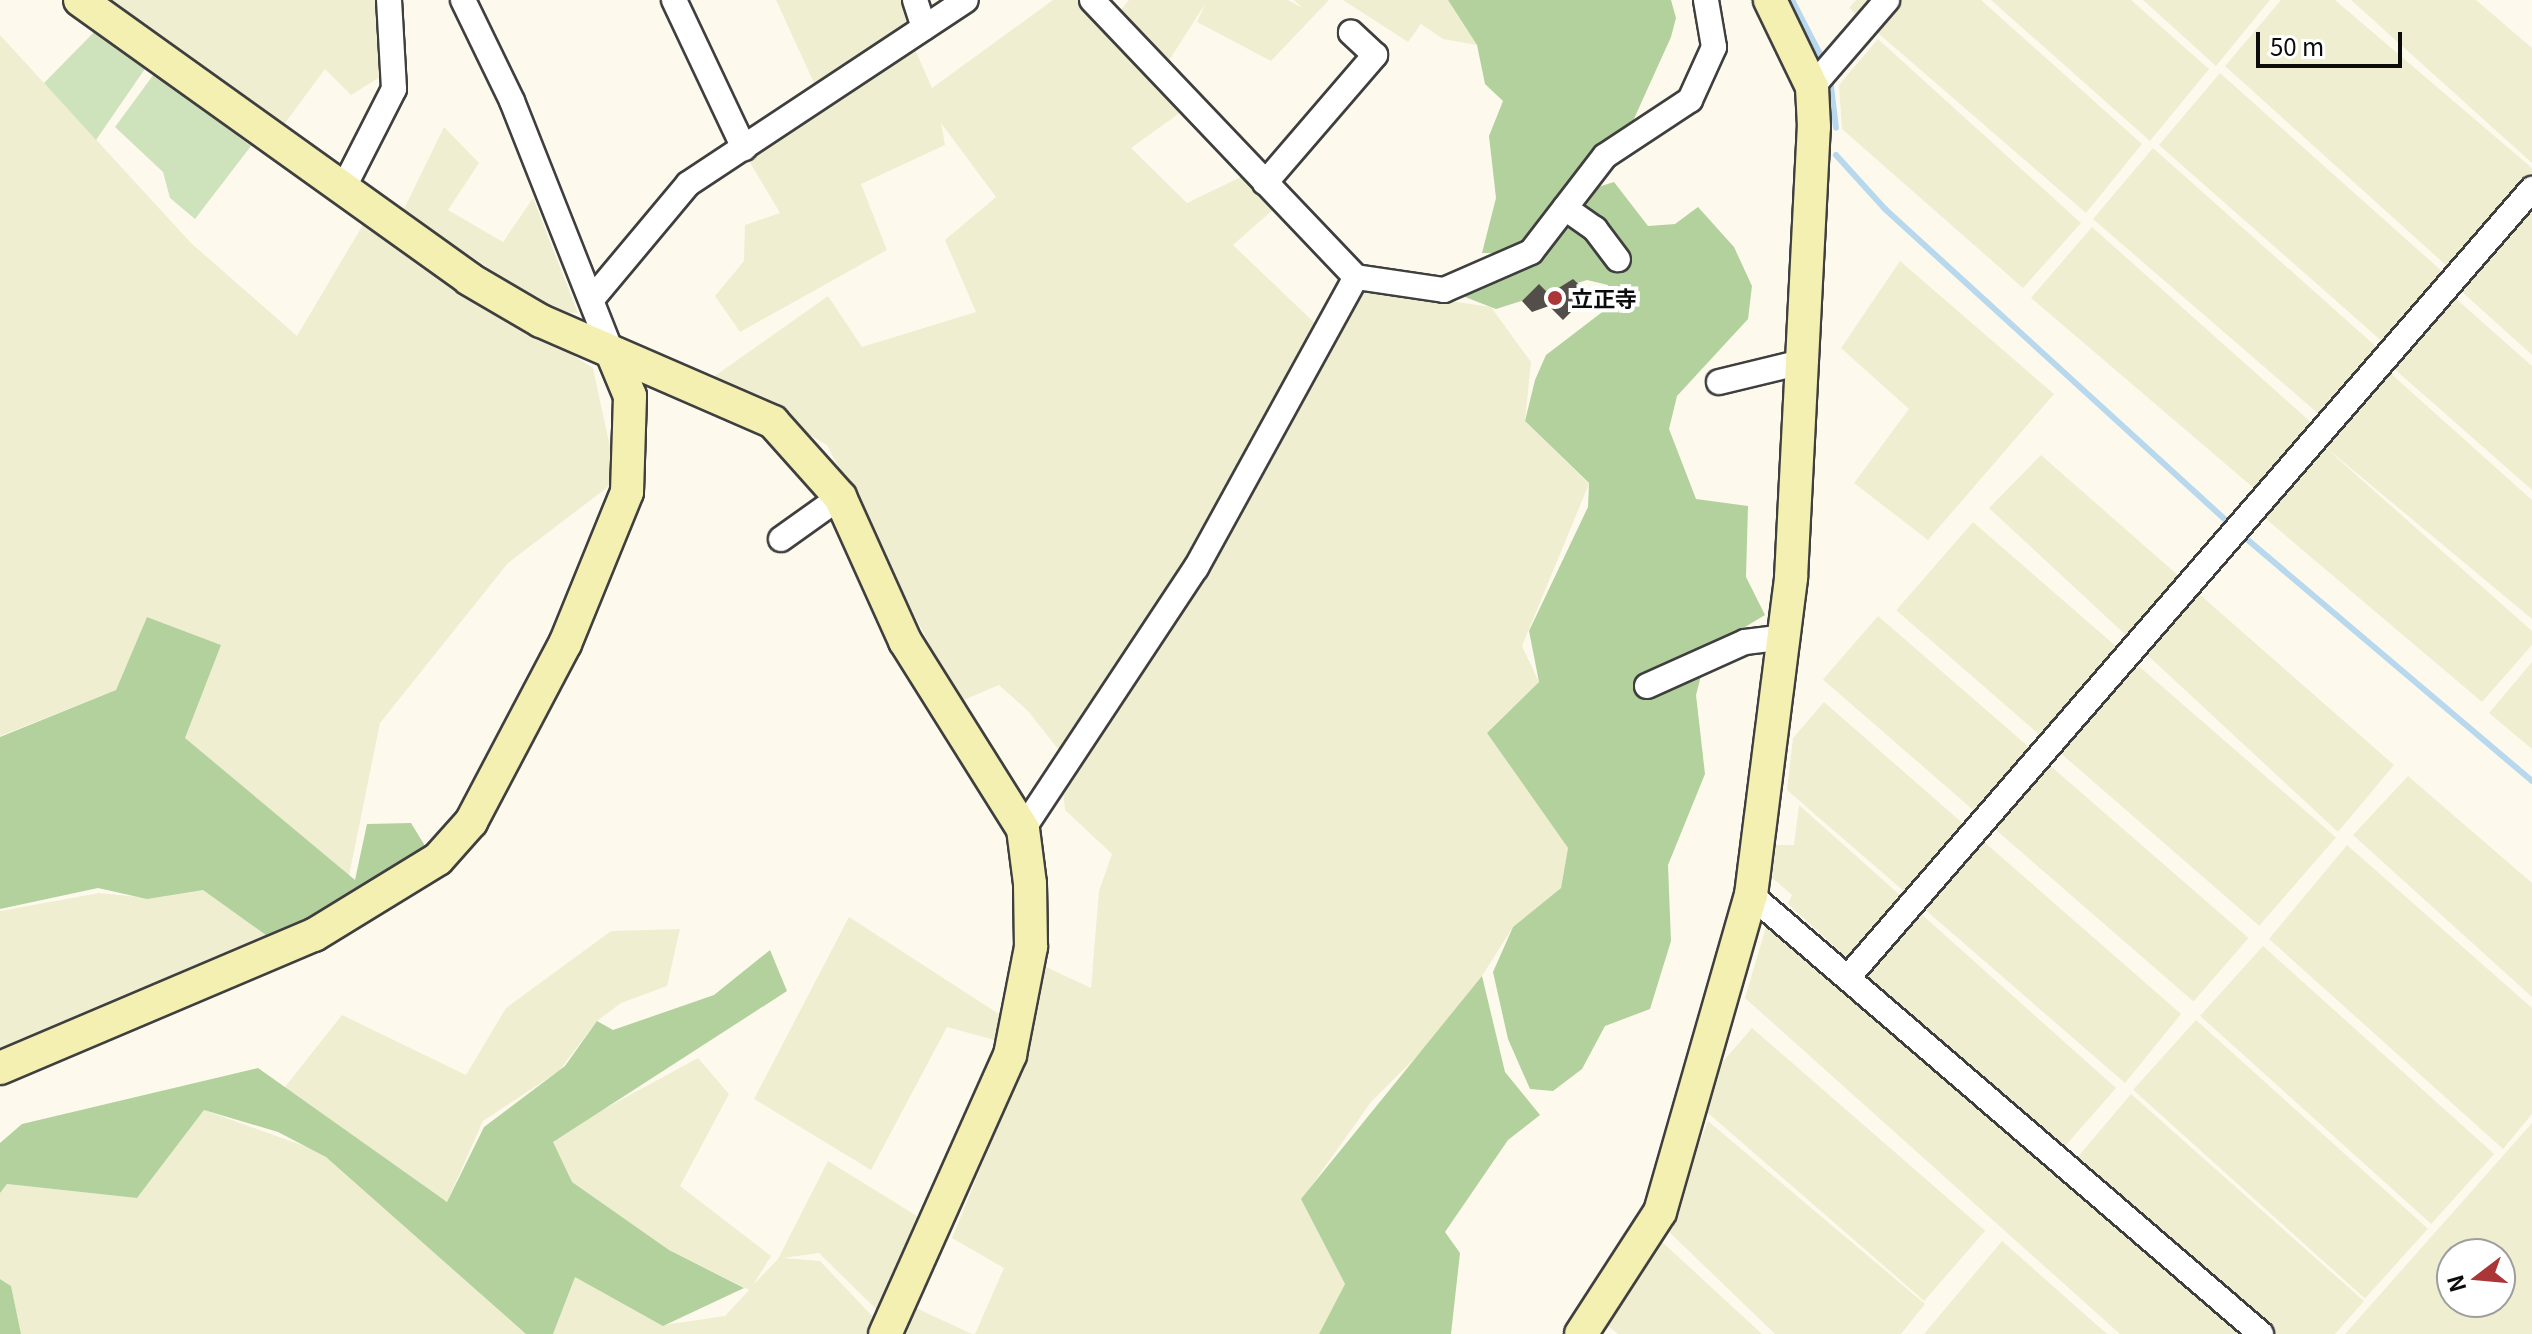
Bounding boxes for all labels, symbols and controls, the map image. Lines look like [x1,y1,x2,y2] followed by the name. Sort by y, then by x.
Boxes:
[2260,16,2406,66] scale bar
[2270,28,2324,63] text: 50 m
[1571,285,1637,311] place label: 立正寺
[1546,289,1564,307] marker: 立正寺
[2436,1238,2516,1318] north arrow
[2437,1272,2473,1296] text: N

